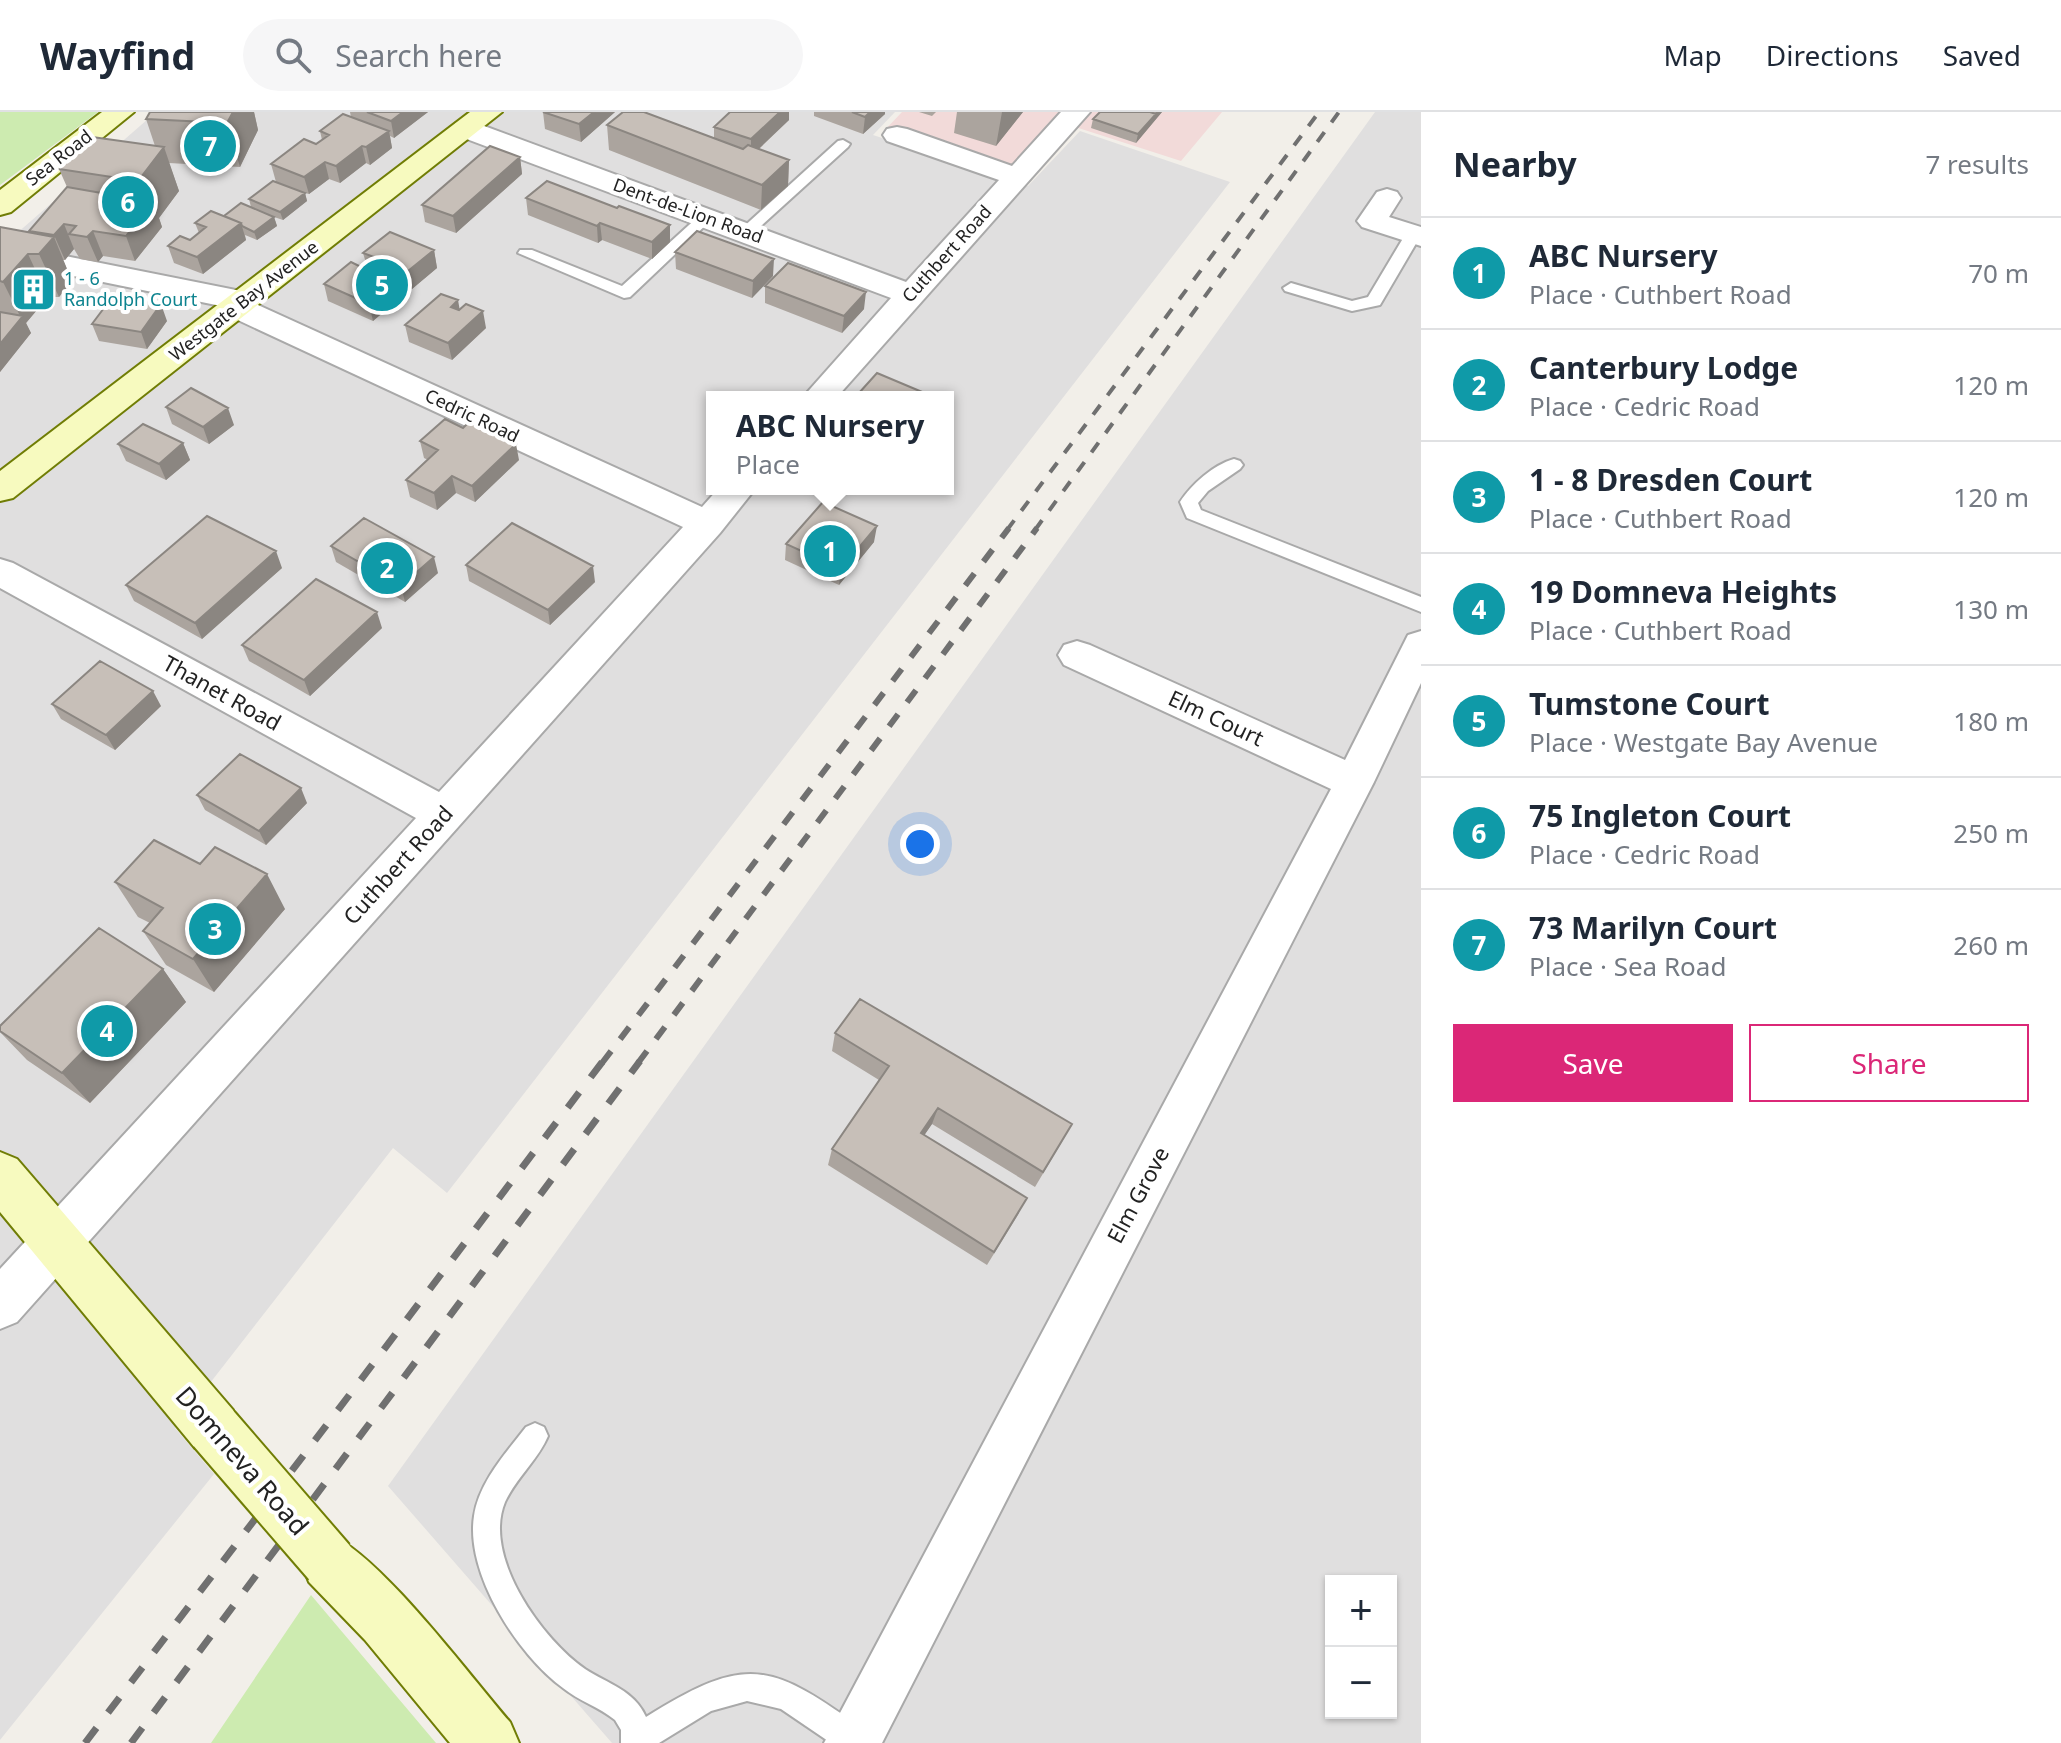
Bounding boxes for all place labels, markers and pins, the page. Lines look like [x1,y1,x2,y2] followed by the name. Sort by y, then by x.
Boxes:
[184,116,236,176] pin: 7
[102,172,154,232] pin: 6
[356,255,408,315] pin: 5
[9,265,57,313] building icon: 1 - 6 Randolph Court
[64,266,198,311] place label: 1 - 6 Randolph Court
[804,521,856,581] pin: 1
[361,538,413,598] pin: 2
[189,899,241,959] pin: 3
[81,1001,133,1061] pin: 4

